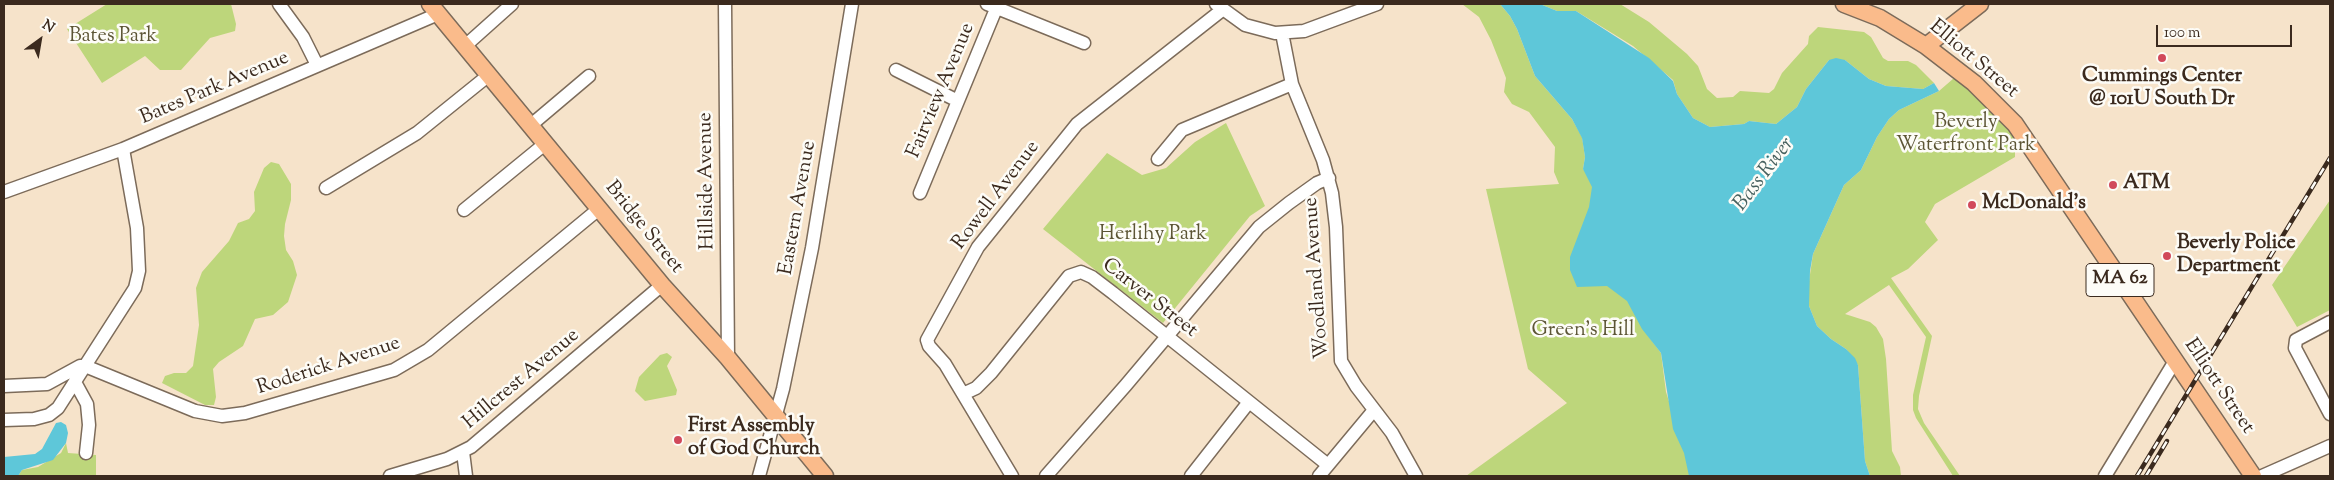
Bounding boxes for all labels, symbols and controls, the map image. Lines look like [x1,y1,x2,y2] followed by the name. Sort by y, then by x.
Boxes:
[15,15,65,65] north arrow
[2159,15,2295,47] scale bar
[38,16,58,39] text: N
[1923,16,2023,104] street label: Elliott Street
[903,20,981,162] street label: Fairview Avenue
[2164,23,2200,44] text: 100 m
[69,26,157,50] park label: Bates Park
[137,47,293,131] street label: Bates Park Avenue
[2156,52,2168,64] marker: Cummings Center @ 101U South Dr
[2082,66,2242,113] place label: Cummings Center @ 101U South Dr
[695,112,721,250] street label: Hillside Avenue
[1896,112,2036,159] park label: Beverly Waterfront Park
[1729,133,1801,217] water label: Bass River
[948,137,1046,255] street label: Rowell Avenue
[775,139,823,277] street label: Eastern Avenue
[2123,173,2170,197] place label: ATM
[599,177,687,279] street label: Bridge Street
[2107,179,2119,191] marker: ATM
[1982,193,2086,217] place label: McDonald's
[1300,196,1336,360] street label: Woodland Avenue
[1966,199,1978,211] marker: McDonald's
[1099,224,1207,248] park label: Herlihy Park
[2177,233,2296,280] place label: Beverly Police Department
[2161,250,2173,262] marker: Beverly Police Department
[1096,254,1202,344] street label: Carver Street
[2086,264,2154,296] road number: MA 62
[1531,320,1635,344] park label: Green's Hill
[459,324,585,436] street label: Hillcrest Avenue
[254,333,404,401] street label: Roderick Avenue
[2178,335,2258,439] street label: Elliott Street
[688,416,820,463] place label: First Assembly of God Church
[672,434,684,446] marker: First Assembly of God Church

